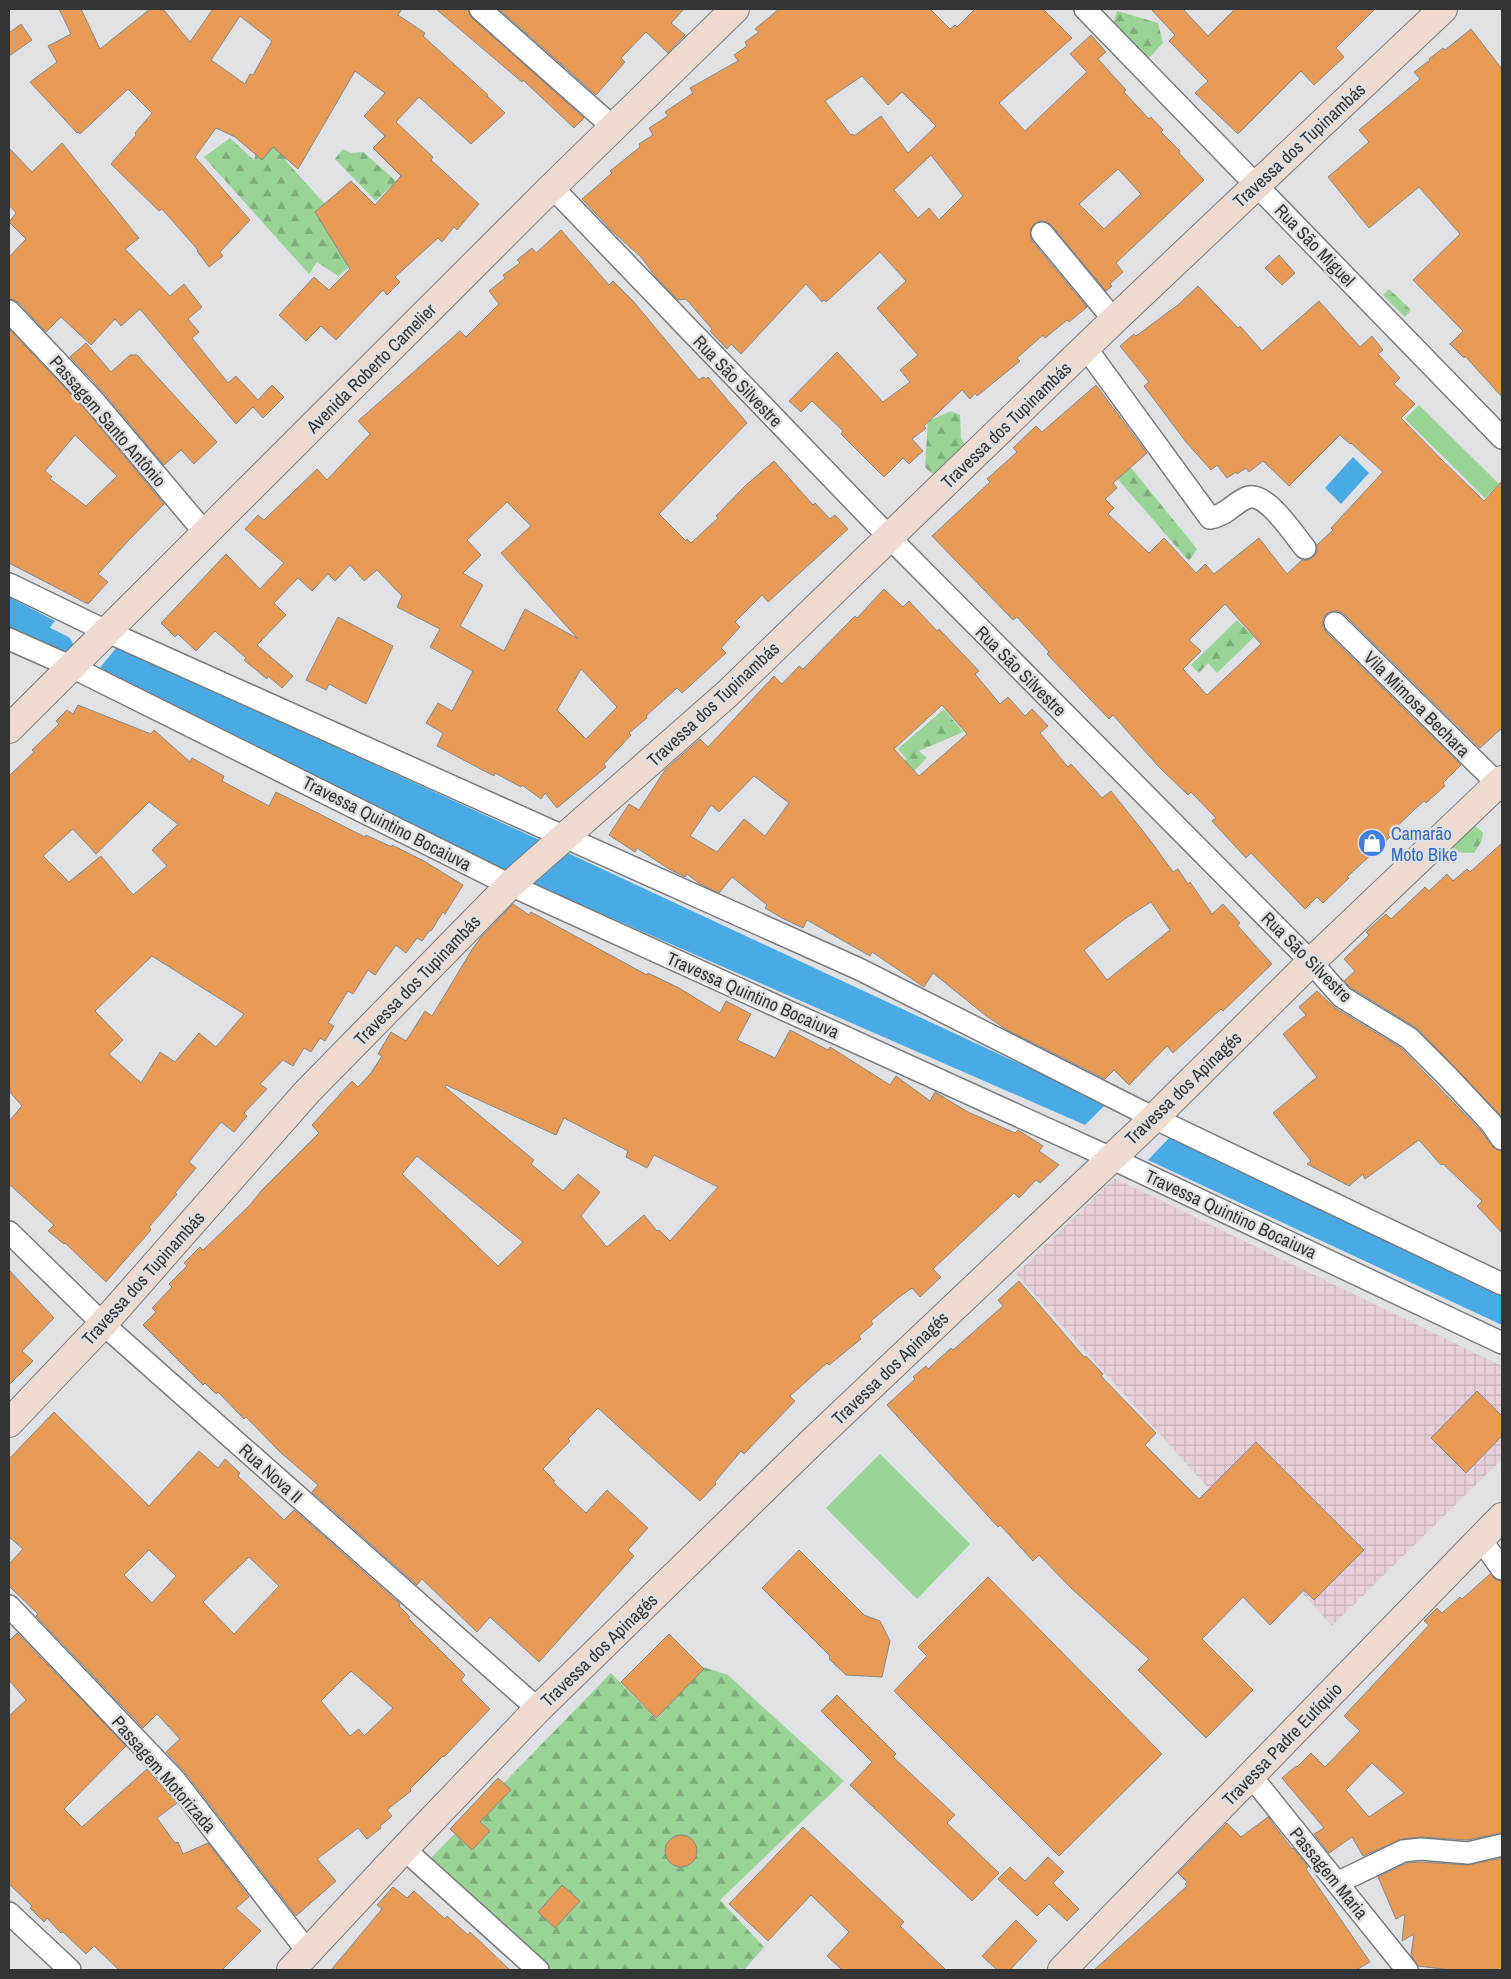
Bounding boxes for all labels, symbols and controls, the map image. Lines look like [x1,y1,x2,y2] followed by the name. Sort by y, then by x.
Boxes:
[1227,77,1371,213] street label: Travessa dos Tupinambás
[1269,198,1361,292] street label: Rua São Miguel
[300,297,442,439] street label: Avenida Roberto Camelier
[688,330,788,432] street label: Rua São Silvestre
[44,350,172,492] street label: Passagem Santo Antônio
[935,356,1077,494] street label: Travessa dos Tupinambás
[970,620,1072,722] street label: Rua São Silvestre
[641,636,785,772] street label: Travessa dos Tupinambás
[1358,645,1476,763] street label: Vila Mimosa Bechara
[298,770,476,876] street label: Travessa Quintino Bocaiuva
[1391,821,1457,867] place label: Camarão Moto Bike
[1357,828,1387,858] shop icon: Camarão Moto Bike
[1256,906,1358,1008] street label: Rua São Silvestre
[348,909,486,1051] street label: Travessa dos Tupinambás
[663,946,843,1044] street label: Travessa Quintino Bocaiuva
[1119,1026,1247,1150] street label: Travessa dos Apinagés
[1141,1163,1321,1265] street label: Travessa Quintino Bocaiuva
[76,1205,210,1351] street label: Travessa dos Tupinambás
[826,1306,954,1430] street label: Travessa dos Apinagés
[234,1438,308,1508] street label: Rua Nova II
[535,1588,663,1712] street label: Travessa dos Apinagés
[1216,1677,1348,1811] street label: Travessa Padre Eutíquio
[106,1710,222,1838] street label: Passagem Motorizada
[1284,1822,1374,1924] street label: Passagem Maria

